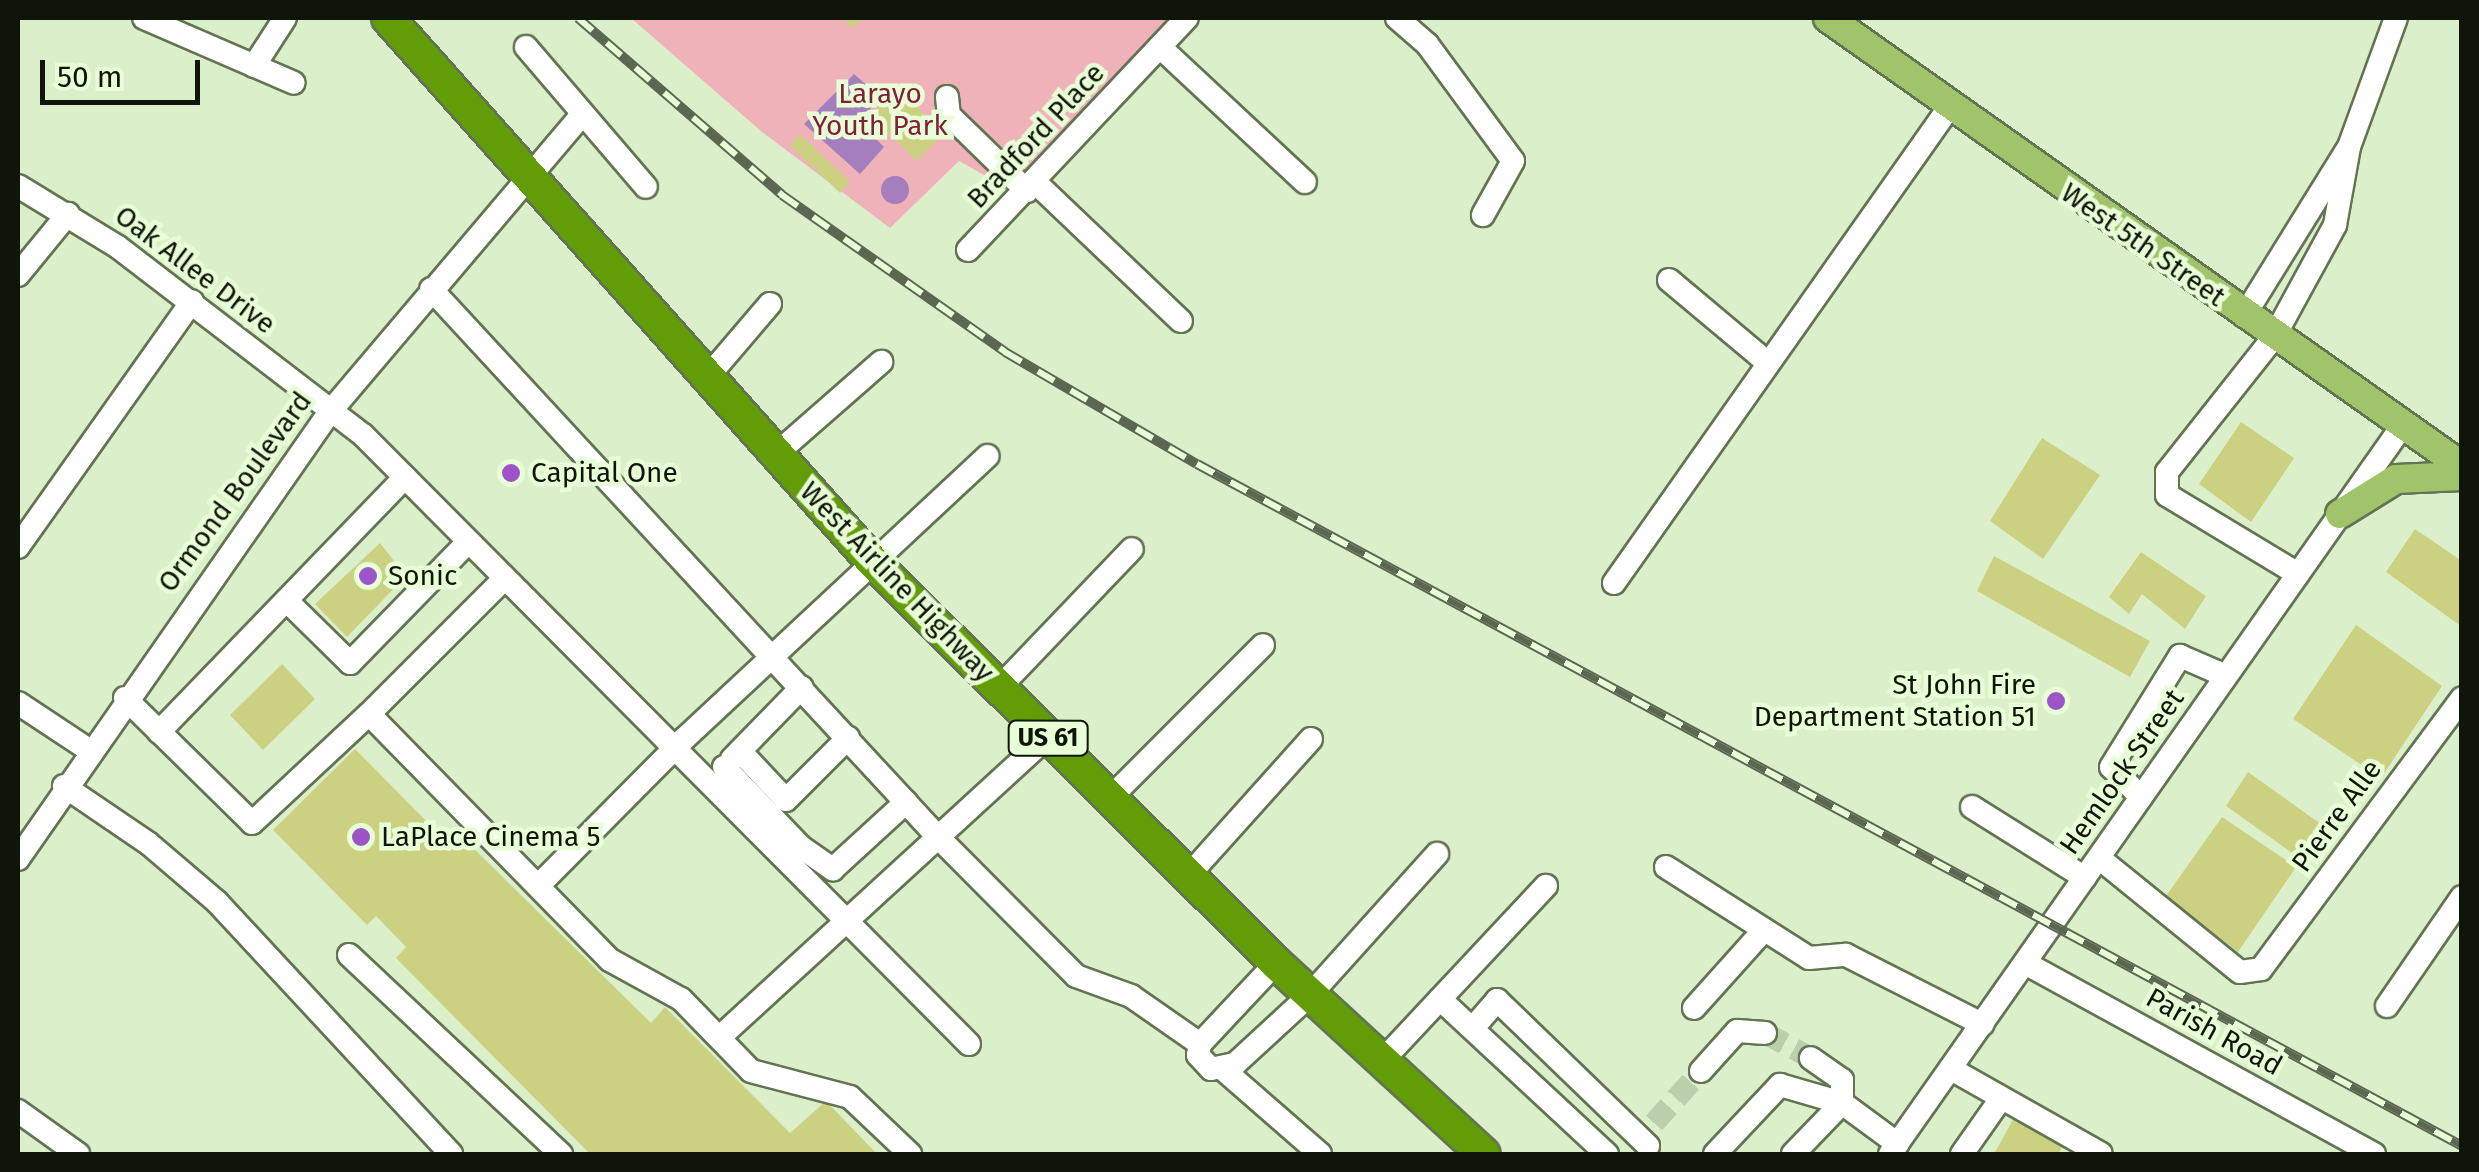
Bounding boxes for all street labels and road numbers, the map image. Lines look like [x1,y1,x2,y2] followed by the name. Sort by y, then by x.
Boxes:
[960,57,1112,215] street label: Bradford Place
[2055,176,2231,314] street label: West 5th Street
[108,199,282,341] street label: Oak Allee Drive
[151,385,319,599] street label: Ormond Boulevard
[793,475,1001,689] street label: West Airline Highway
[2053,683,2191,861] street label: Hemlock Street
[1006,718,1090,758] road number: US 61
[2285,753,2389,879] street label: Pierre Alle
[2140,981,2288,1083] street label: Parish Road

